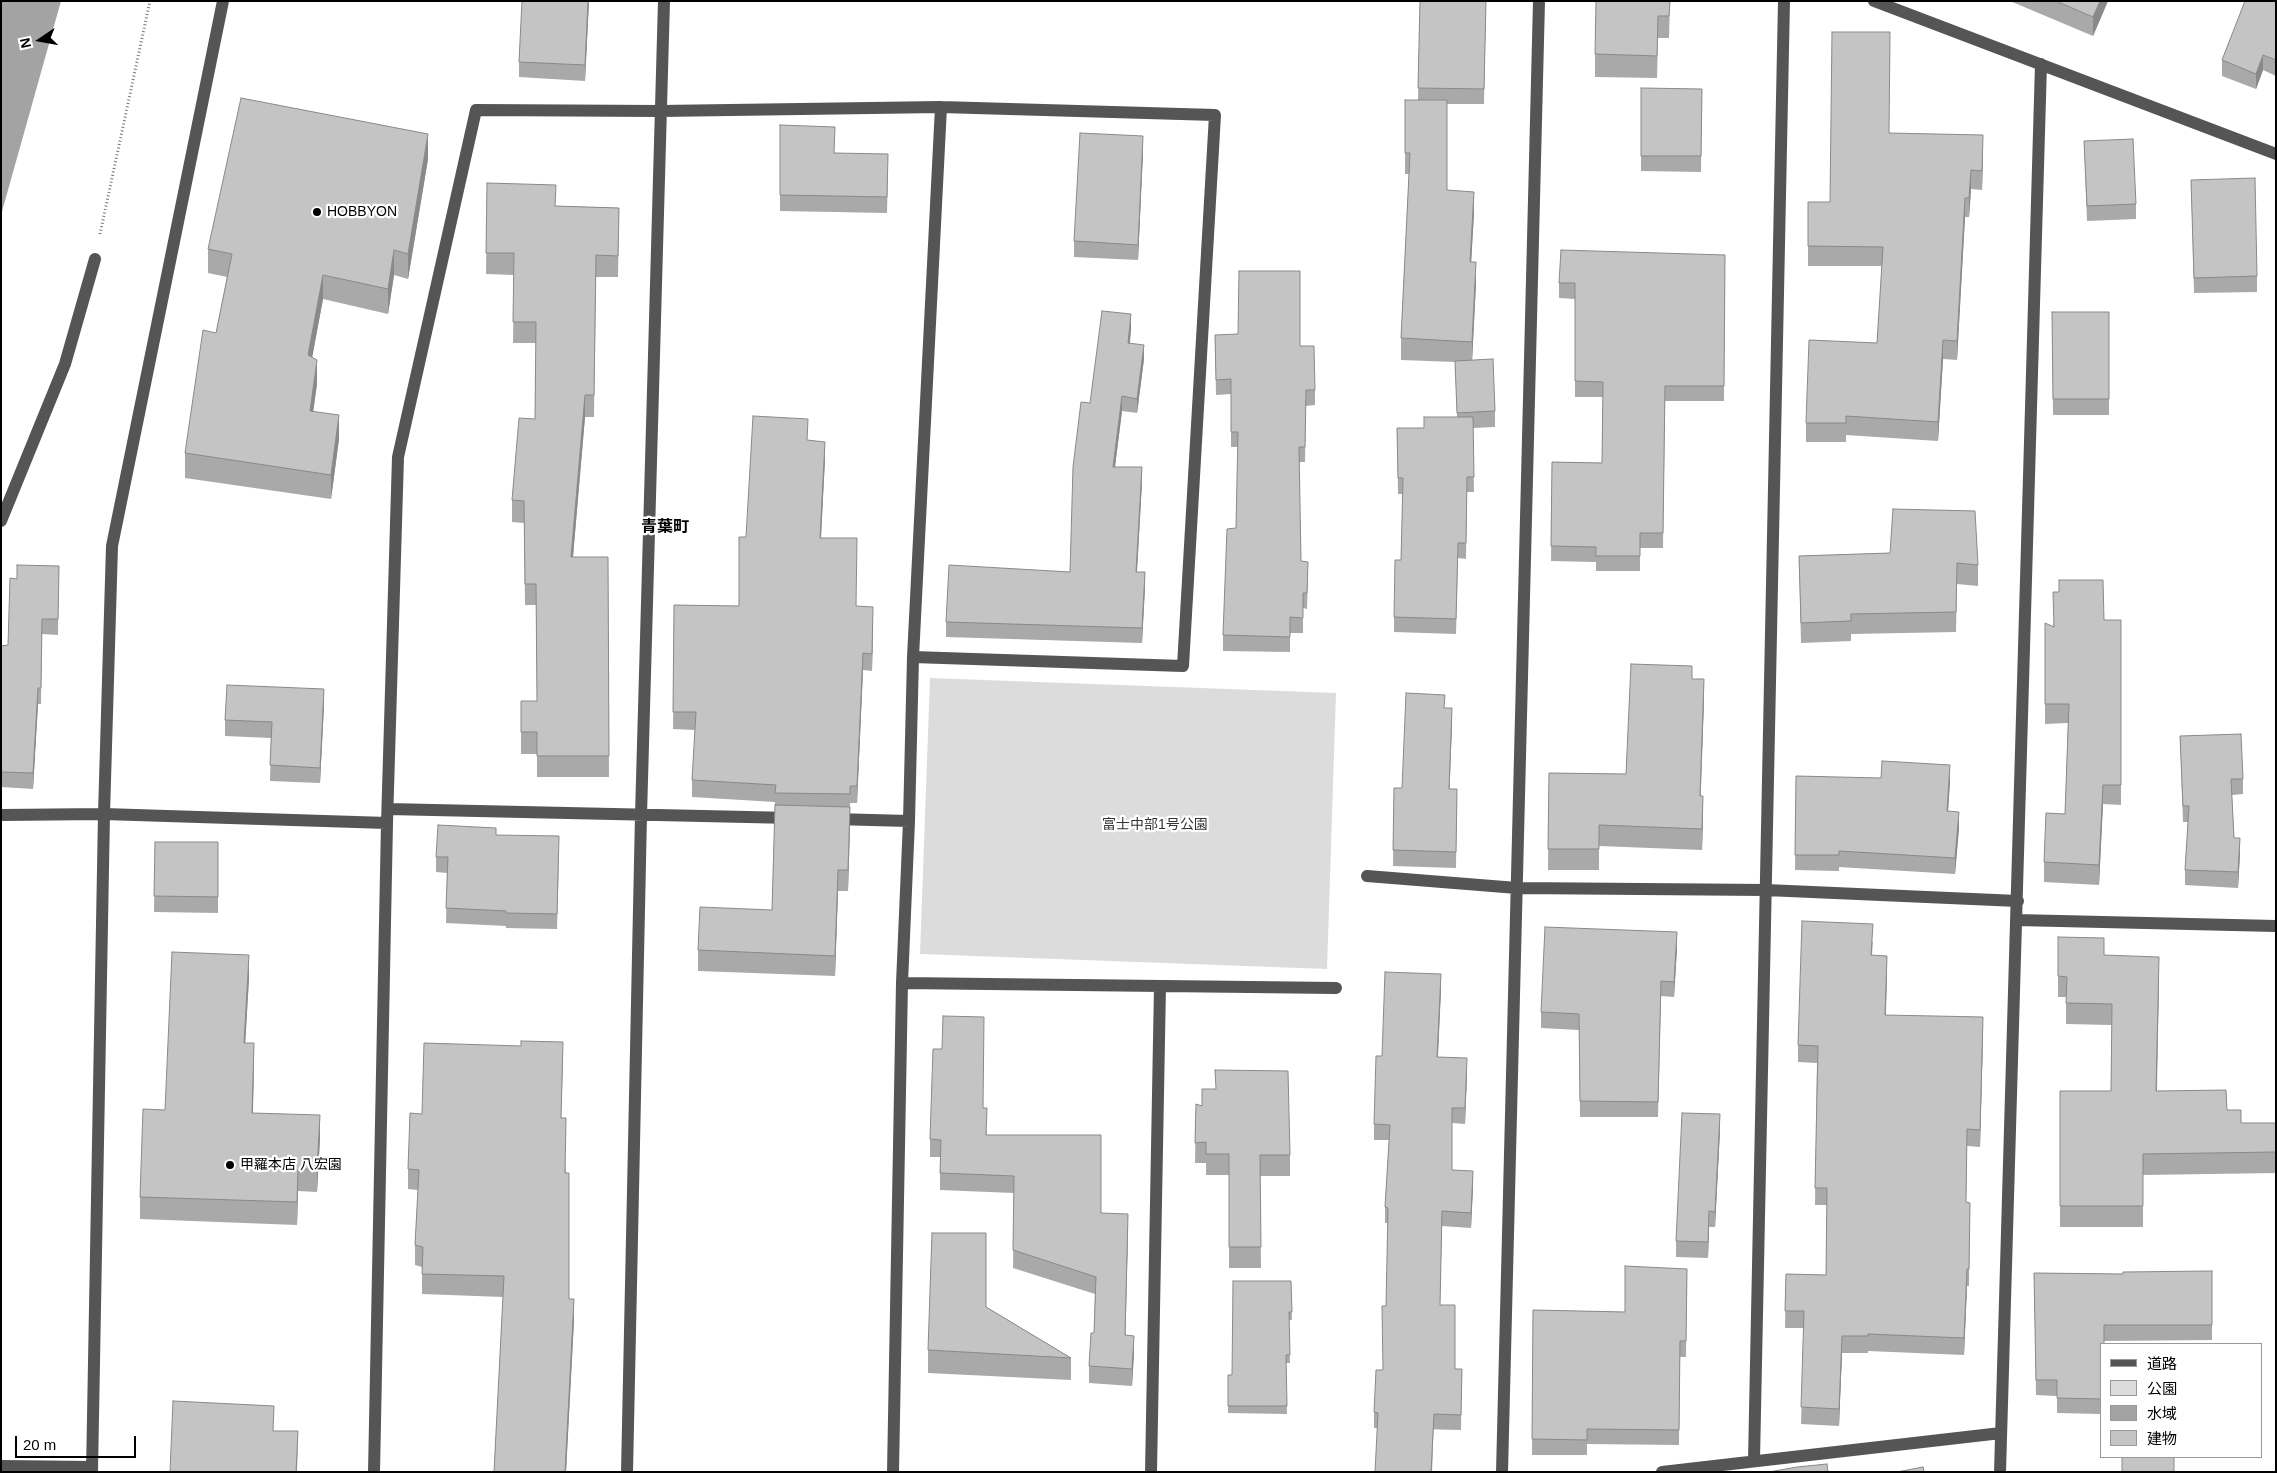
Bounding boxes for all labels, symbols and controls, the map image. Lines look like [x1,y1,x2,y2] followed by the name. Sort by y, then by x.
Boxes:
[15,15,65,65] north arrow
[16,37,34,50] text: N
[327,204,397,220] place label: HOBBYON
[311,206,323,218] marker: HOBBYON
[641,518,689,538] district label: 青葉町
[1102,817,1208,833] park label: 富士中部1号公園
[240,1157,342,1173] place label: 甲羅本店 八宏園
[224,1159,236,1171] marker: 甲羅本店 八宏園
[2100,1343,2262,1458] legend
[2147,1355,2177,1372] text: 道路
[2147,1380,2177,1397] text: 公園
[2147,1405,2177,1422] text: 水域
[18,1426,139,1458] scale bar
[2147,1430,2177,1447] text: 建物
[23,1436,56,1453] text: 20 m

